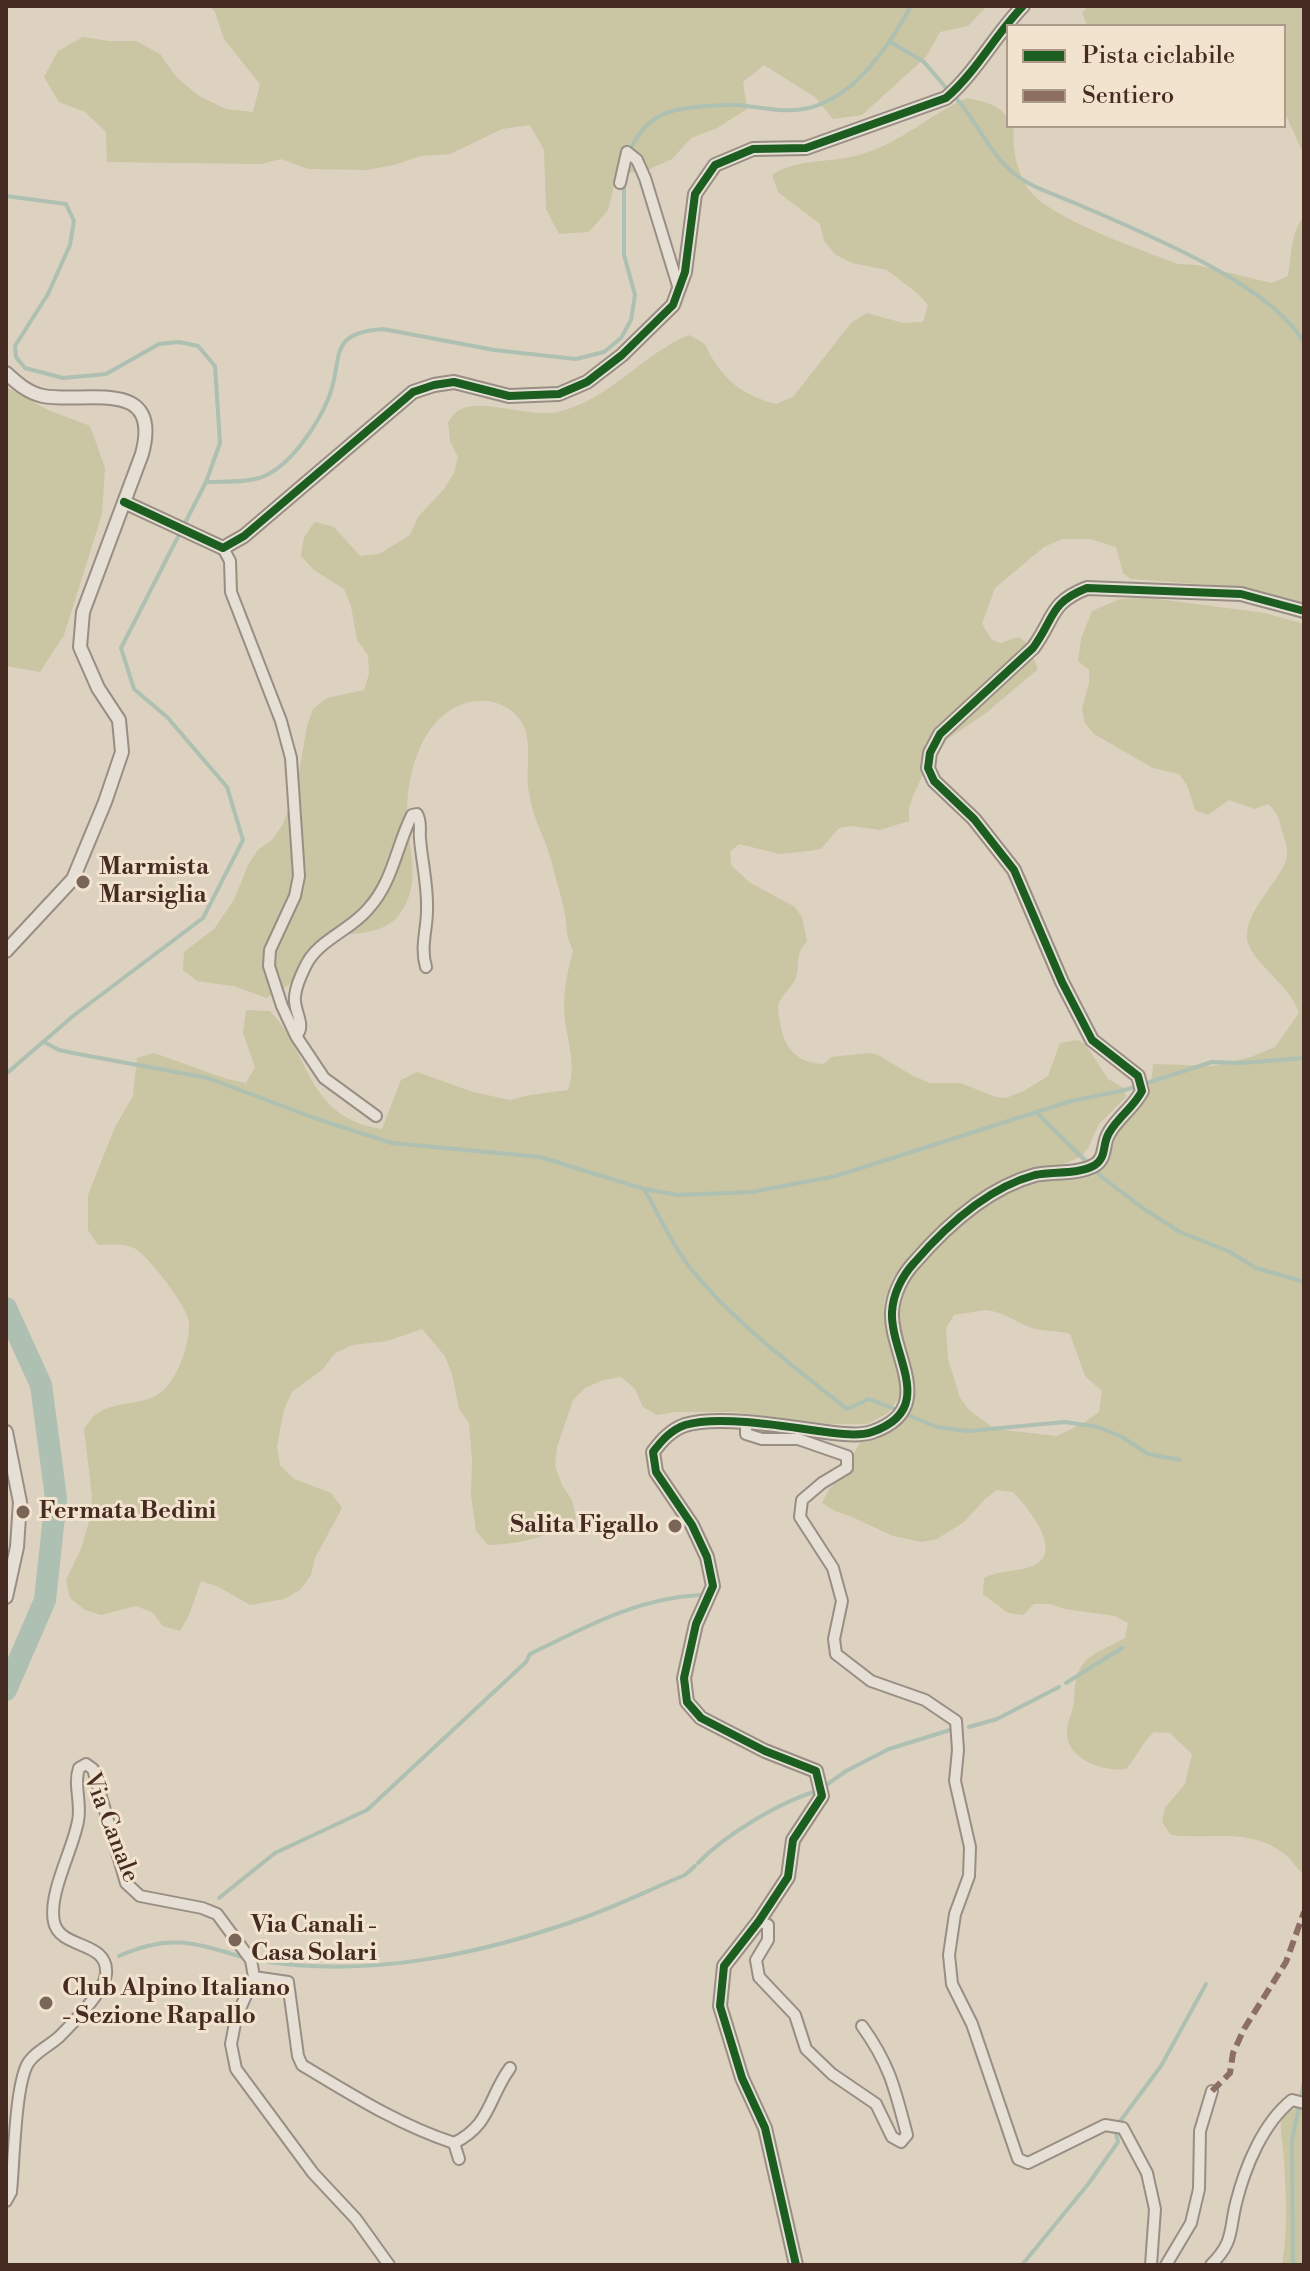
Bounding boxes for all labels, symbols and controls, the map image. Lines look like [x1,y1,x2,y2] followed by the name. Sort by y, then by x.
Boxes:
[1006,24,1286,128] legend
[1082,41,1235,71] text: Pista ciclabile
[1082,81,1174,111] text: Sentiero
[99,854,209,910] place label: Marmista Marsiglia
[74,873,92,891] marker: Marmista Marsiglia
[39,1498,216,1526] place label: Fermata Bedini
[14,1503,32,1521] marker: Fermata Bedini
[510,1512,659,1540] place label: Salita Figallo
[666,1517,684,1535] marker: Salita Figallo
[76,1769,144,1887] street label: Via Canale
[251,1912,377,1968] place label: Via Canali - Casa Solari
[226,1931,244,1949] marker: Via Canali - Casa Solari
[62,1975,290,2031] place label: Club Alpino Italiano - Sezione Rapallo
[37,1994,55,2012] marker: Club Alpino Italiano - Sezione Rapallo

